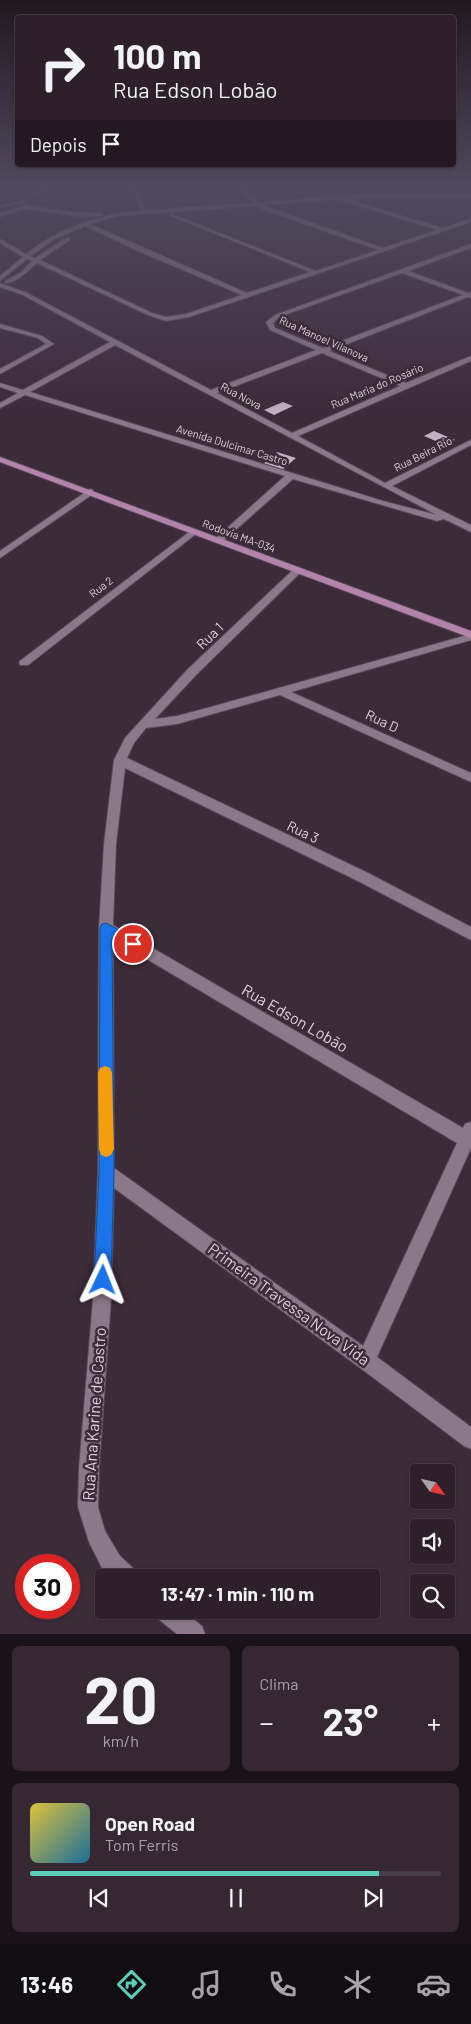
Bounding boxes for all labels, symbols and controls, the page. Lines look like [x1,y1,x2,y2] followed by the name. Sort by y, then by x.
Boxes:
[113,34,202,76] text: 100 m
[30,35,95,100] icon: right
[113,76,278,102] text: Rua Edson Lobão
[97,130,125,158] icon: arrive
[30,133,87,156] text: Depois
[278,313,371,364] street label: Rua Manoel Vilanova
[329,360,425,411] street label: Rua Maria do Rosário
[219,379,264,412] street label: Rua Nova
[175,421,289,468] street label: Avenida Dulcimar Castro
[392,433,454,474] street label: Rua Beira Rio
[201,516,278,555] street label: Rodovia MA-034
[86,573,115,600] street label: Rua 2
[193,619,227,653] street label: Rua 1
[363,706,402,736] street label: Rua D
[285,817,322,846] street label: Rua 3
[112,923,154,965] pin
[119,930,147,958] icon: arrive
[239,979,352,1056] street label: Rua Edson Lobão
[205,1239,374,1369] street label: Primeira Travessa Nova Vida
[76,1253,128,1305] position arrow
[78,1327,109,1501] street label: Rua Ana Karine de Castro
[410,1464,455,1509] north arrow
[410,1464,455,1619] map controls
[410,1519,455,1564] button: sound
[15,1554,80,1619] speed limit sign: 30
[410,1574,455,1619] button: search
[161,1582,314,1605] text: 13:47 · 1 min · 110 m
[84,1659,157,1737] text: 20
[260,1674,298,1693] text: Clima
[322,1698,378,1744] text: 23°
[260,1705,274,1739] text: −
[427,1705,441,1739] text: +
[103,1731,139,1750] text: km/h
[105,1812,195,1835] text: Open Road
[105,1835,179,1854] text: Tom Ferris
[85,1884,113,1912] icon: previous
[222,1884,250,1912] icon: pause
[359,1884,387,1912] icon: next
[114,1967,149,2002] icon: directions
[189,1967,224,2002] icon: music
[265,1967,300,2002] icon: phone
[340,1967,375,2002] icon: climate
[416,1967,451,2002] icon: car
[20,1971,73,1997] text: 13:46

